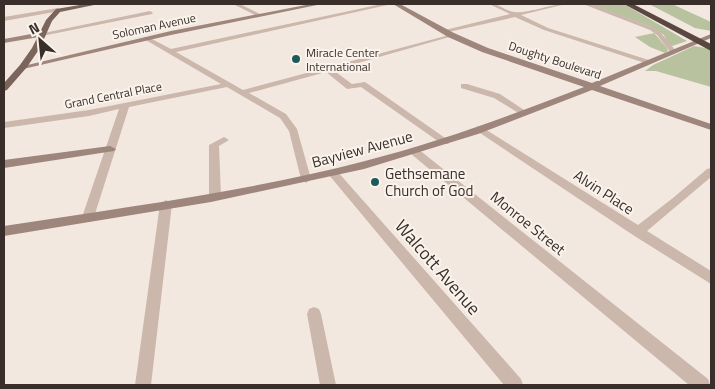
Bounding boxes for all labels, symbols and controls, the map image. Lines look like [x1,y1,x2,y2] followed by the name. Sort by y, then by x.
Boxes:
[111,8,197,44] street label: Soloman Avenue
[15,15,65,65] north arrow
[25,16,43,40] text: N
[506,36,604,84] street label: Doughty Boulevard
[306,43,379,76] place label: Miracle Center International
[290,53,302,65] marker: Miracle Center International
[63,76,163,114] street label: Grand Central Place
[309,124,415,174] street label: Bayview Avenue
[385,162,473,202] place label: Gethsemane Church of God
[569,164,639,220] street label: Alvin Place
[369,176,381,188] marker: Gethsemane Church of God
[485,185,571,261] street label: Monroe Street
[389,213,487,321] street label: Walcott Avenue

